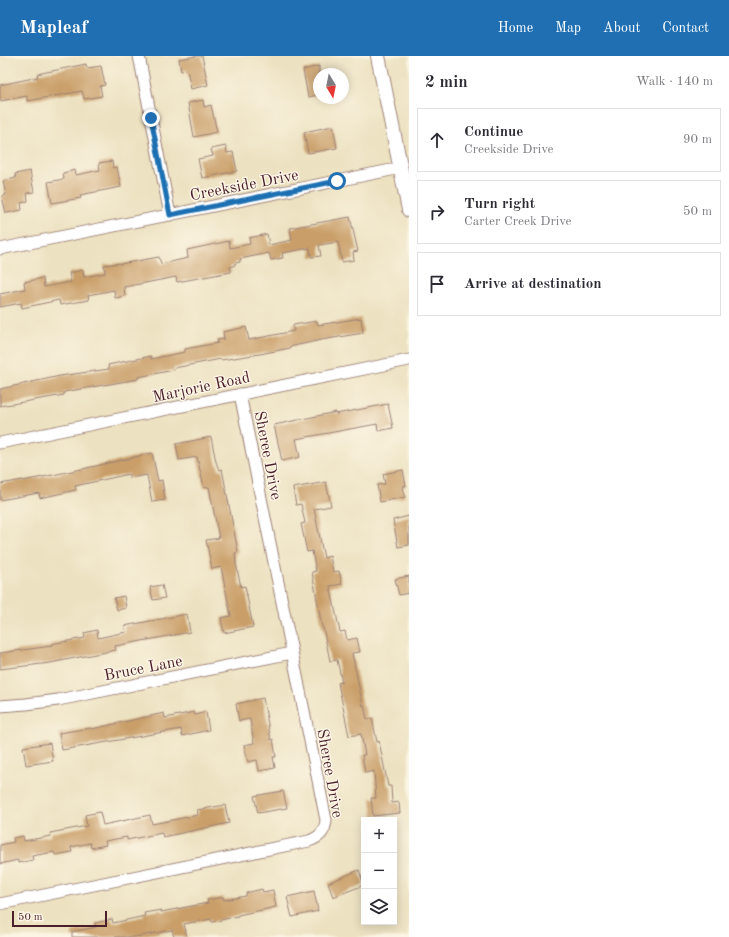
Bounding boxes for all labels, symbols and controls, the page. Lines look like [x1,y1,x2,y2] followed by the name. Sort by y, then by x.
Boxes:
[20,19,88,38] text: Mapleaf
[498,21,533,35] text: Home
[555,21,581,35] text: Map
[603,21,640,35] text: About
[662,21,709,35] text: Contact
[313,68,349,104] north arrow
[425,74,468,91] text: 2 min
[636,75,713,88] text: Walk · 140 m
[142,109,160,127] route end
[464,125,523,140] text: Continue
[426,129,448,151] icon: ahead
[683,133,712,146] text: 90 m
[464,143,554,156] text: Creekside Drive
[189,168,300,204] street label: Creekside Drive
[328,172,346,190] route start
[464,197,535,212] text: Turn right
[426,201,448,223] icon: right
[683,205,712,218] text: 50 m
[464,215,572,228] text: Carter Creek Drive
[426,273,448,295] icon: arrive
[464,277,602,292] text: Arrive at destination
[151,370,252,406] street label: Marjorie Road
[251,410,283,501] street label: Sheree Drive
[103,654,184,684] street label: Bruce Lane
[313,728,345,819] street label: Sheree Drive
[361,817,397,925] map controls
[361,817,397,853] button: +
[361,853,397,889] button: −
[361,889,397,925] button: layers
[12,909,107,928] scale bar
[18,912,43,923] text: 50 m

